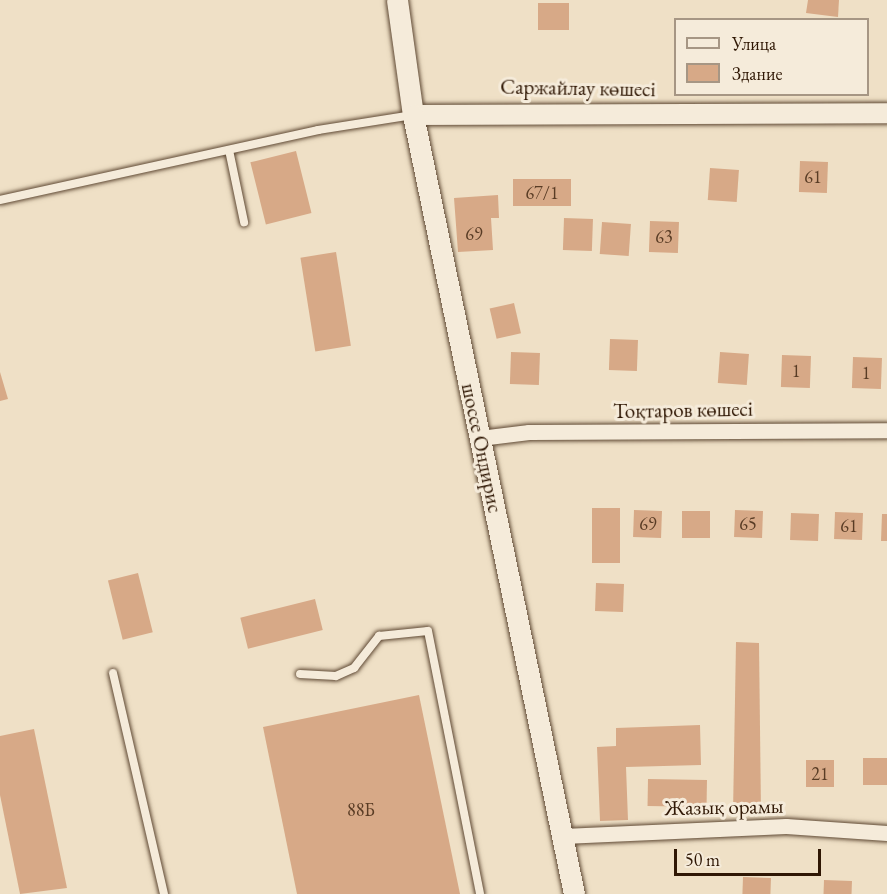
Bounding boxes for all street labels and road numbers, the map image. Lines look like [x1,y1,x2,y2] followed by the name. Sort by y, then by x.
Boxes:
[500,74,656,102] street label: Саржайлау көшесі
[456,381,508,515] street label: шоссе Ондирис
[613,396,753,424] street label: Тоқтаров көшесі
[664,793,784,821] street label: Жазық орамы

